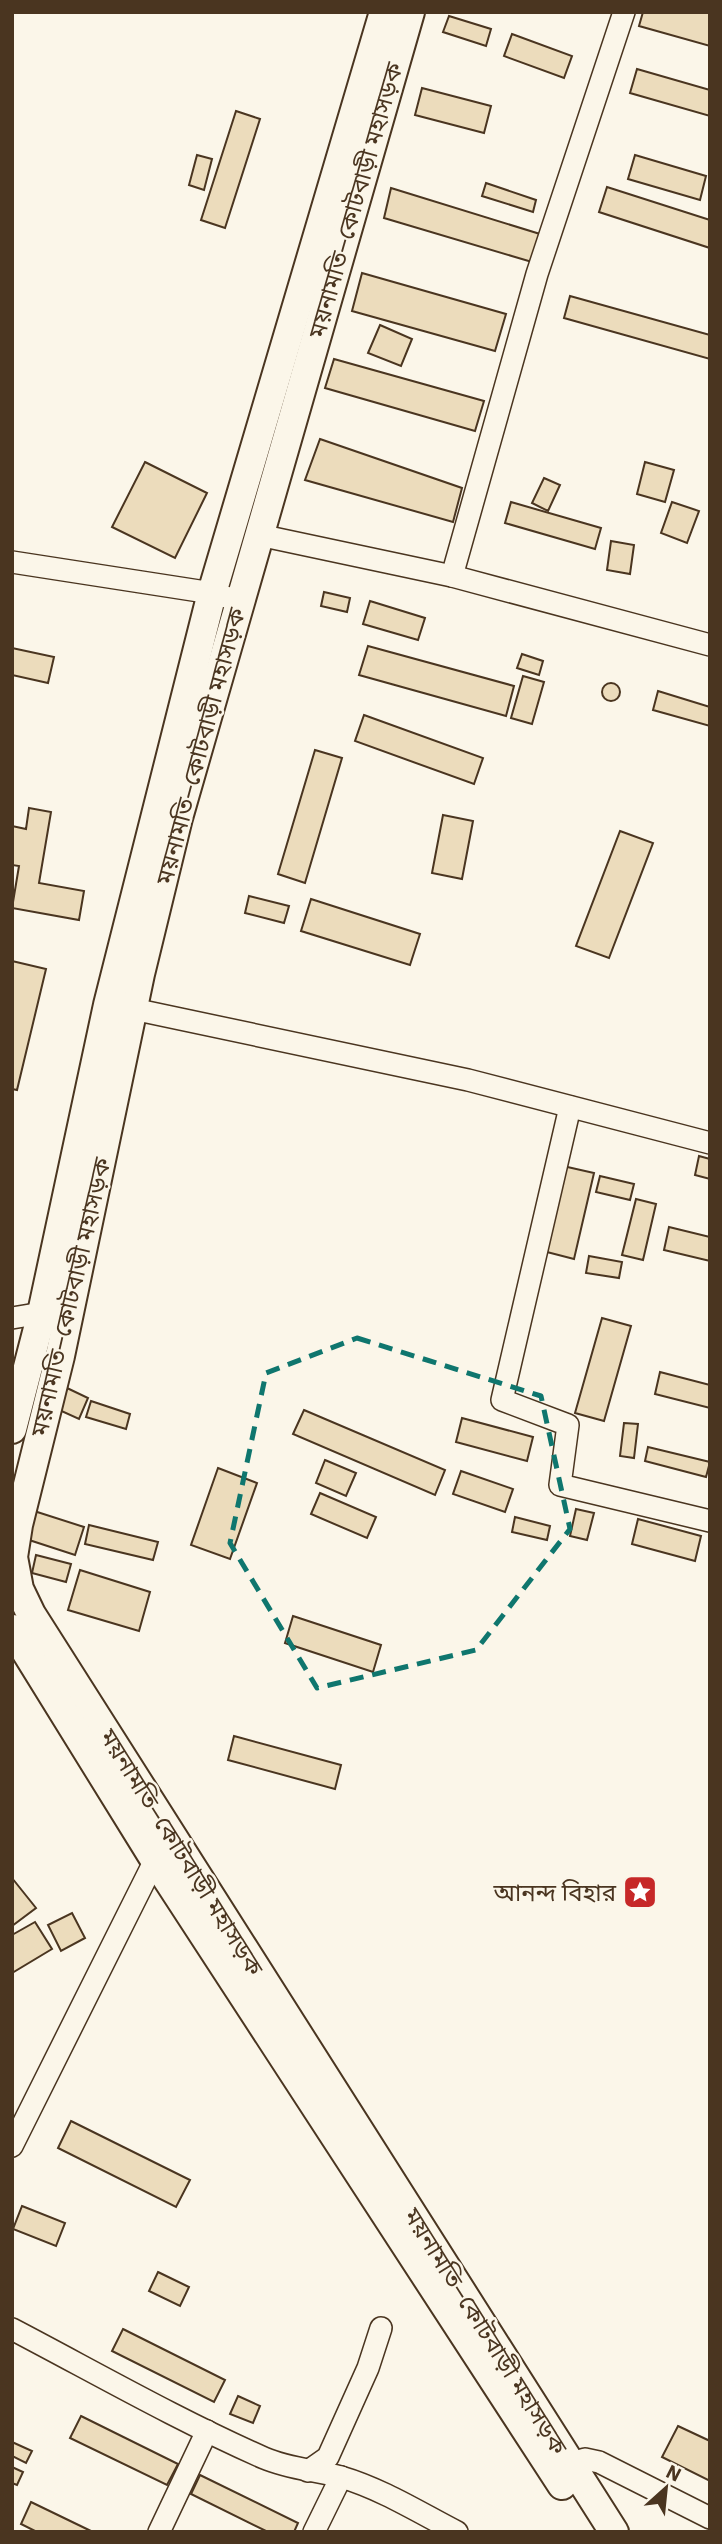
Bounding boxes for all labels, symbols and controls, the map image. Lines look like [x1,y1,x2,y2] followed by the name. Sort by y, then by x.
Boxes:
[300,58,410,343] street label: ময়নামতি–কোটবাড়ী মহাসড়ক
[147,603,253,889] street label: ময়নামতি–কোটবাড়ী মহাসড়ক
[22,1154,118,1441] street label: ময়নামতি–কোটবাড়ী মহাসড়ক
[92,1722,272,1982] street label: ময়নামতি–কোটবাড়ী মহাসড়ক
[621,1873,659,1911] place icon: আনন্দ বিহার
[492,1876,617,1908] place label: আনন্দ বিহার
[396,2201,576,2461] street label: ময়নামতি–কোটবাড়ী মহাসড়ক
[631,2453,701,2523] north arrow
[662,2459,685,2487] text: N

